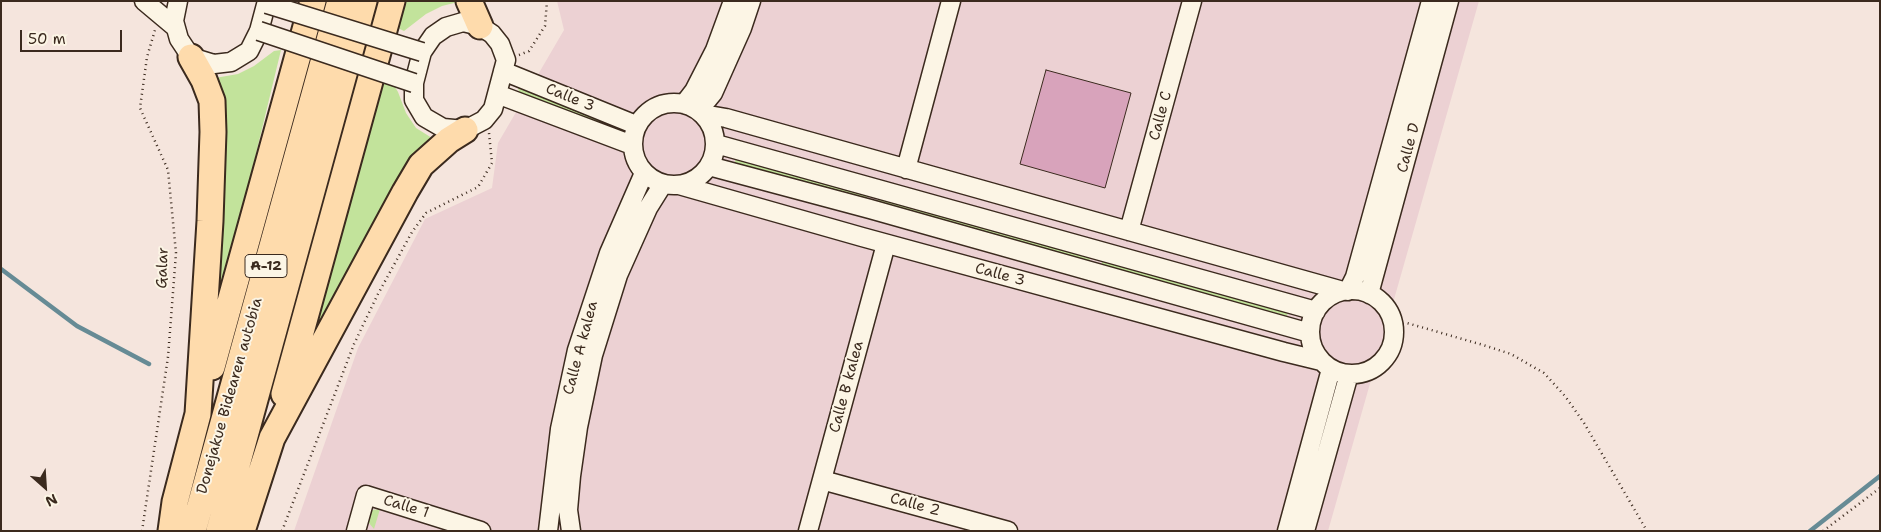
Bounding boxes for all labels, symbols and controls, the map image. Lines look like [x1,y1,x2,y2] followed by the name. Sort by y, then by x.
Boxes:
[22,20,125,52] scale bar
[28,29,66,49] text: 50 m
[543,80,597,116] street label: Calle 3
[1146,90,1176,142] street label: Calle C
[1394,121,1424,175] street label: Calle D
[153,247,173,289] street label: Galar
[245,255,287,278] road number: A-12
[973,260,1027,290] street label: Calle 3
[193,296,267,496] street label: Donejakue Bidearen autobia
[560,299,602,397] street label: Calle A kalea
[826,339,868,435] street label: Calle B kalea
[20,462,70,512] north arrow
[43,490,61,511] text: N
[888,490,942,520] street label: Calle 2
[381,492,431,522] street label: Calle 1

